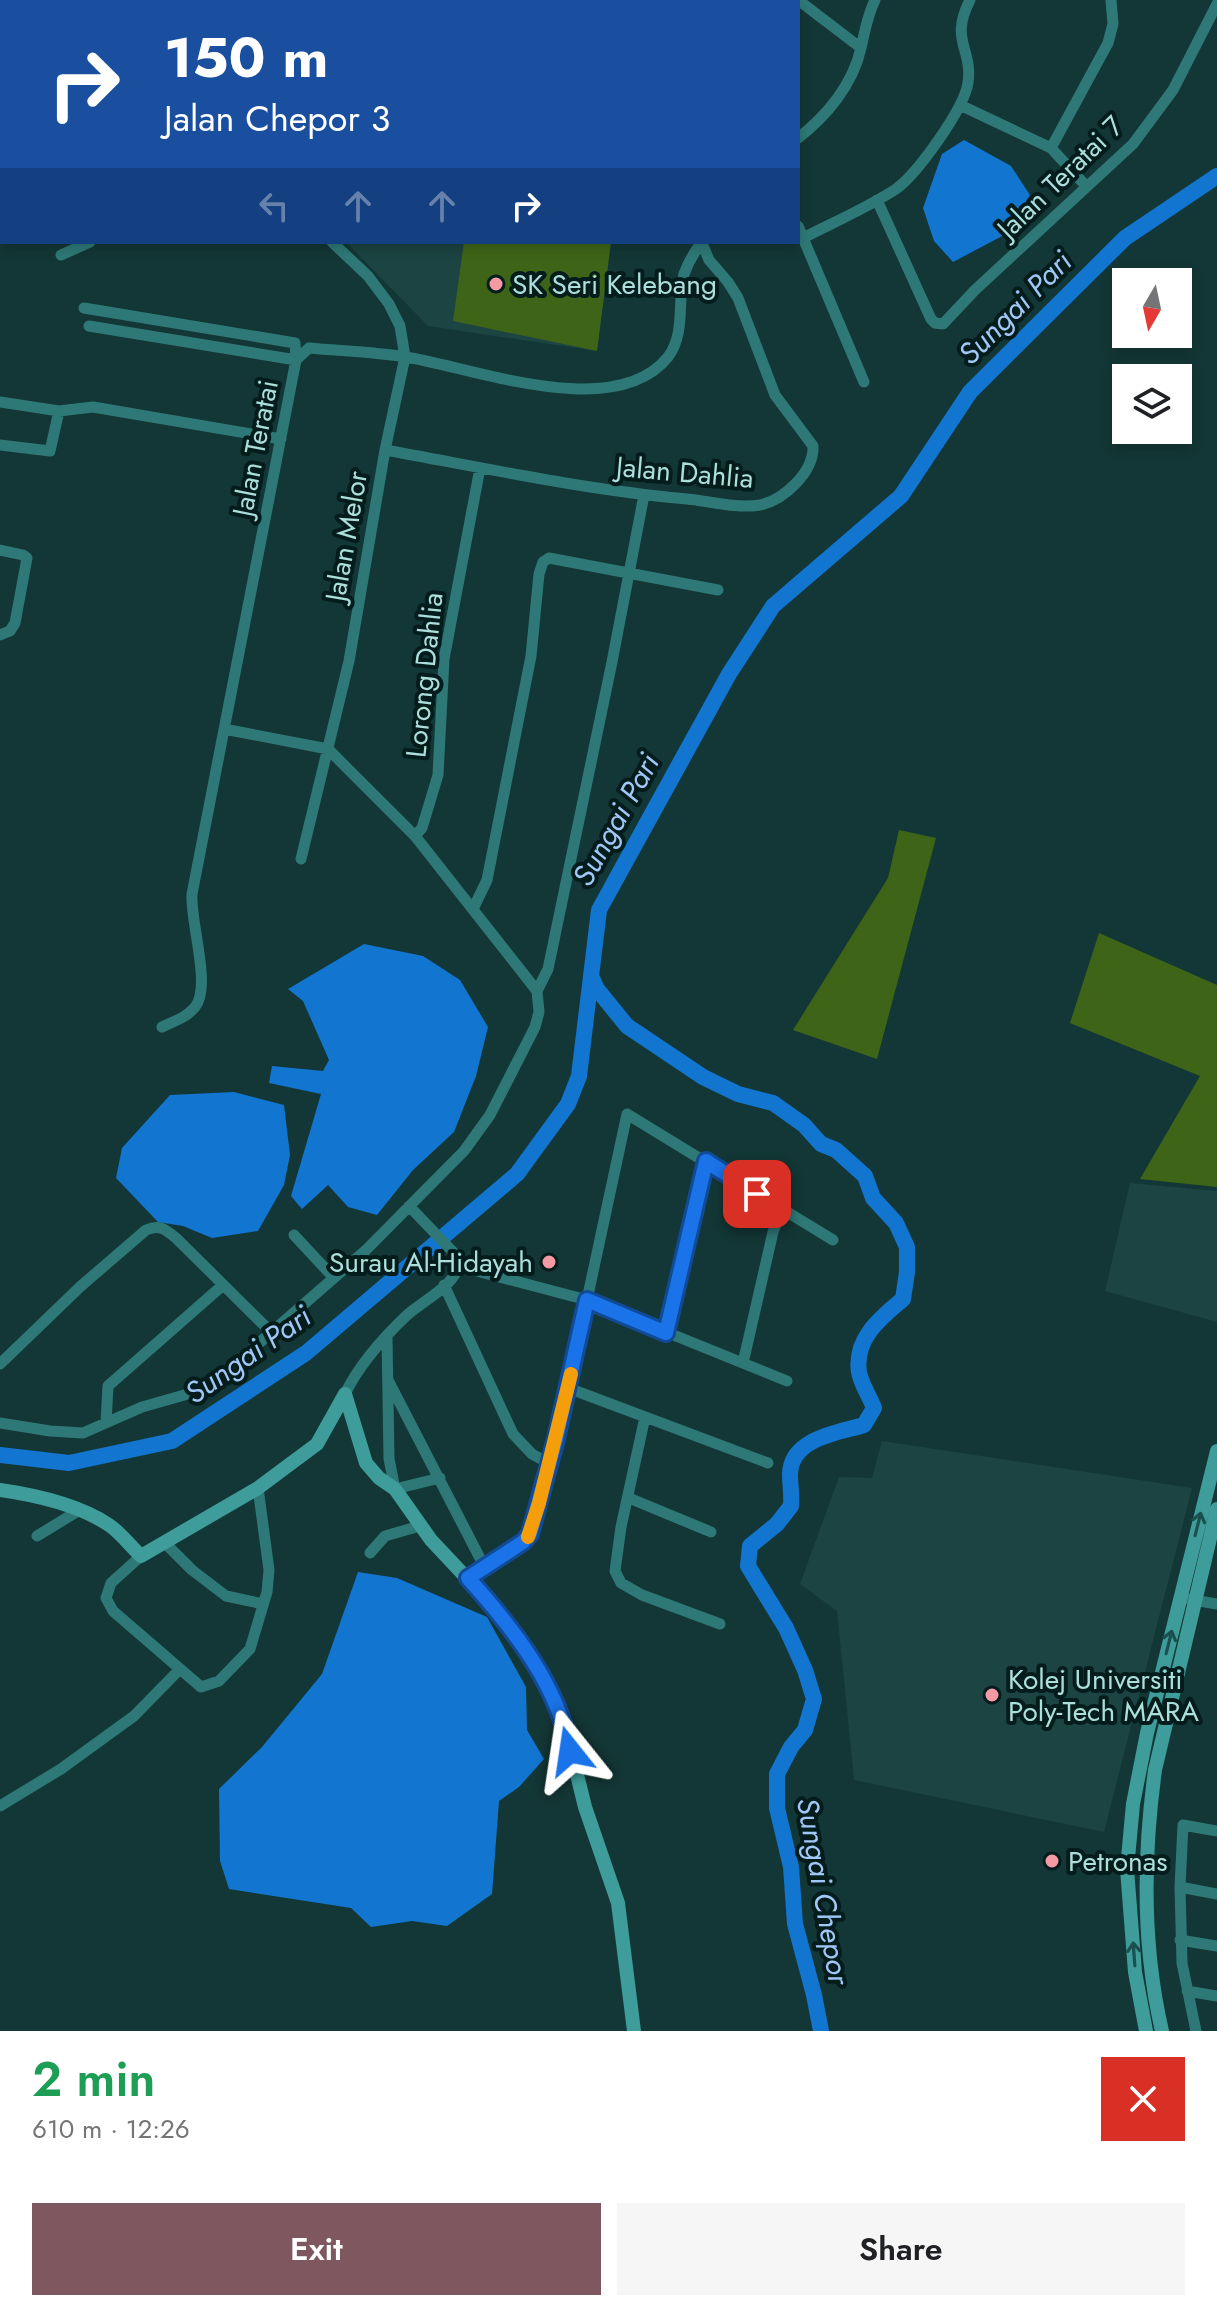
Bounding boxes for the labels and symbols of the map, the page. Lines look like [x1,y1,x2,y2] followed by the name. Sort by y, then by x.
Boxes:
[985,106,1133,251] street label: Jalan Teratai 7
[948,241,1082,374] water label: Sungai Pari
[512,264,717,305] place label: SK Seri Kelebang
[1112,268,1192,348] north arrow
[487,275,505,293] marker: SK Seri Kelebang
[221,376,289,524] street label: Jalan Teratai
[611,446,755,499] street label: Jalan Dahlia
[314,467,378,608] street label: Jalan Melor
[395,590,454,760] street label: Lorong Dahlia
[561,745,670,894] water label: Sungai Pari
[723,1160,791,1228] pin
[329,1242,533,1283] place label: Surau Al-Hidayah
[540,1253,558,1271] marker: Surau Al-Hidayah
[176,1295,320,1414] water label: Sungai Pari
[1192,1512,1207,1538] one-way arrow
[1162,1630,1177,1656] one-way arrow
[1008,1659,1199,1732] place label: Kolej Universiti Poly-Tech MARA
[983,1686,1001,1704] marker: Kolej Universiti Poly-Tech MARA
[528,1709,612,1793] position arrow
[786,1794,861,1990] water label: Sungai Chepor
[1068,1841,1168,1882] place label: Petronas
[1043,1852,1061,1870] marker: Petronas
[1126,1941,1141,1968] one-way arrow

